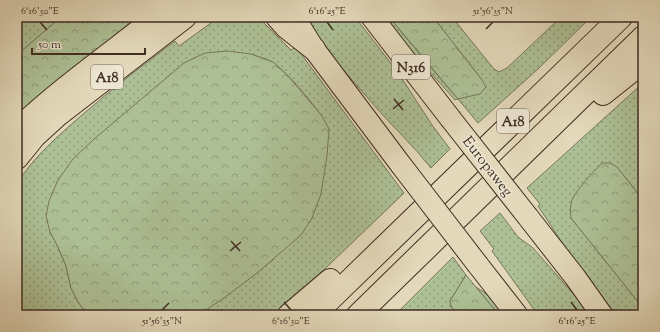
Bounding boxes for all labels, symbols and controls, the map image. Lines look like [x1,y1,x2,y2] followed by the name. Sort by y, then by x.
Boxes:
[21,4,59,19] text: 6°16'30"E
[309,4,345,19] text: 6°16'25"E
[472,4,513,19] text: 51°56'35"N
[32,30,145,56] scale bar
[37,36,61,54] text: 50 m
[392,55,430,79] road number: N316
[91,65,123,89] road number: A18
[497,109,529,133] road number: A18
[457,132,517,202] street label: Europaweg
[141,314,182,329] text: 51°56'35"N
[272,314,310,329] text: 6°16'30"E
[559,314,595,329] text: 6°16'25"E

